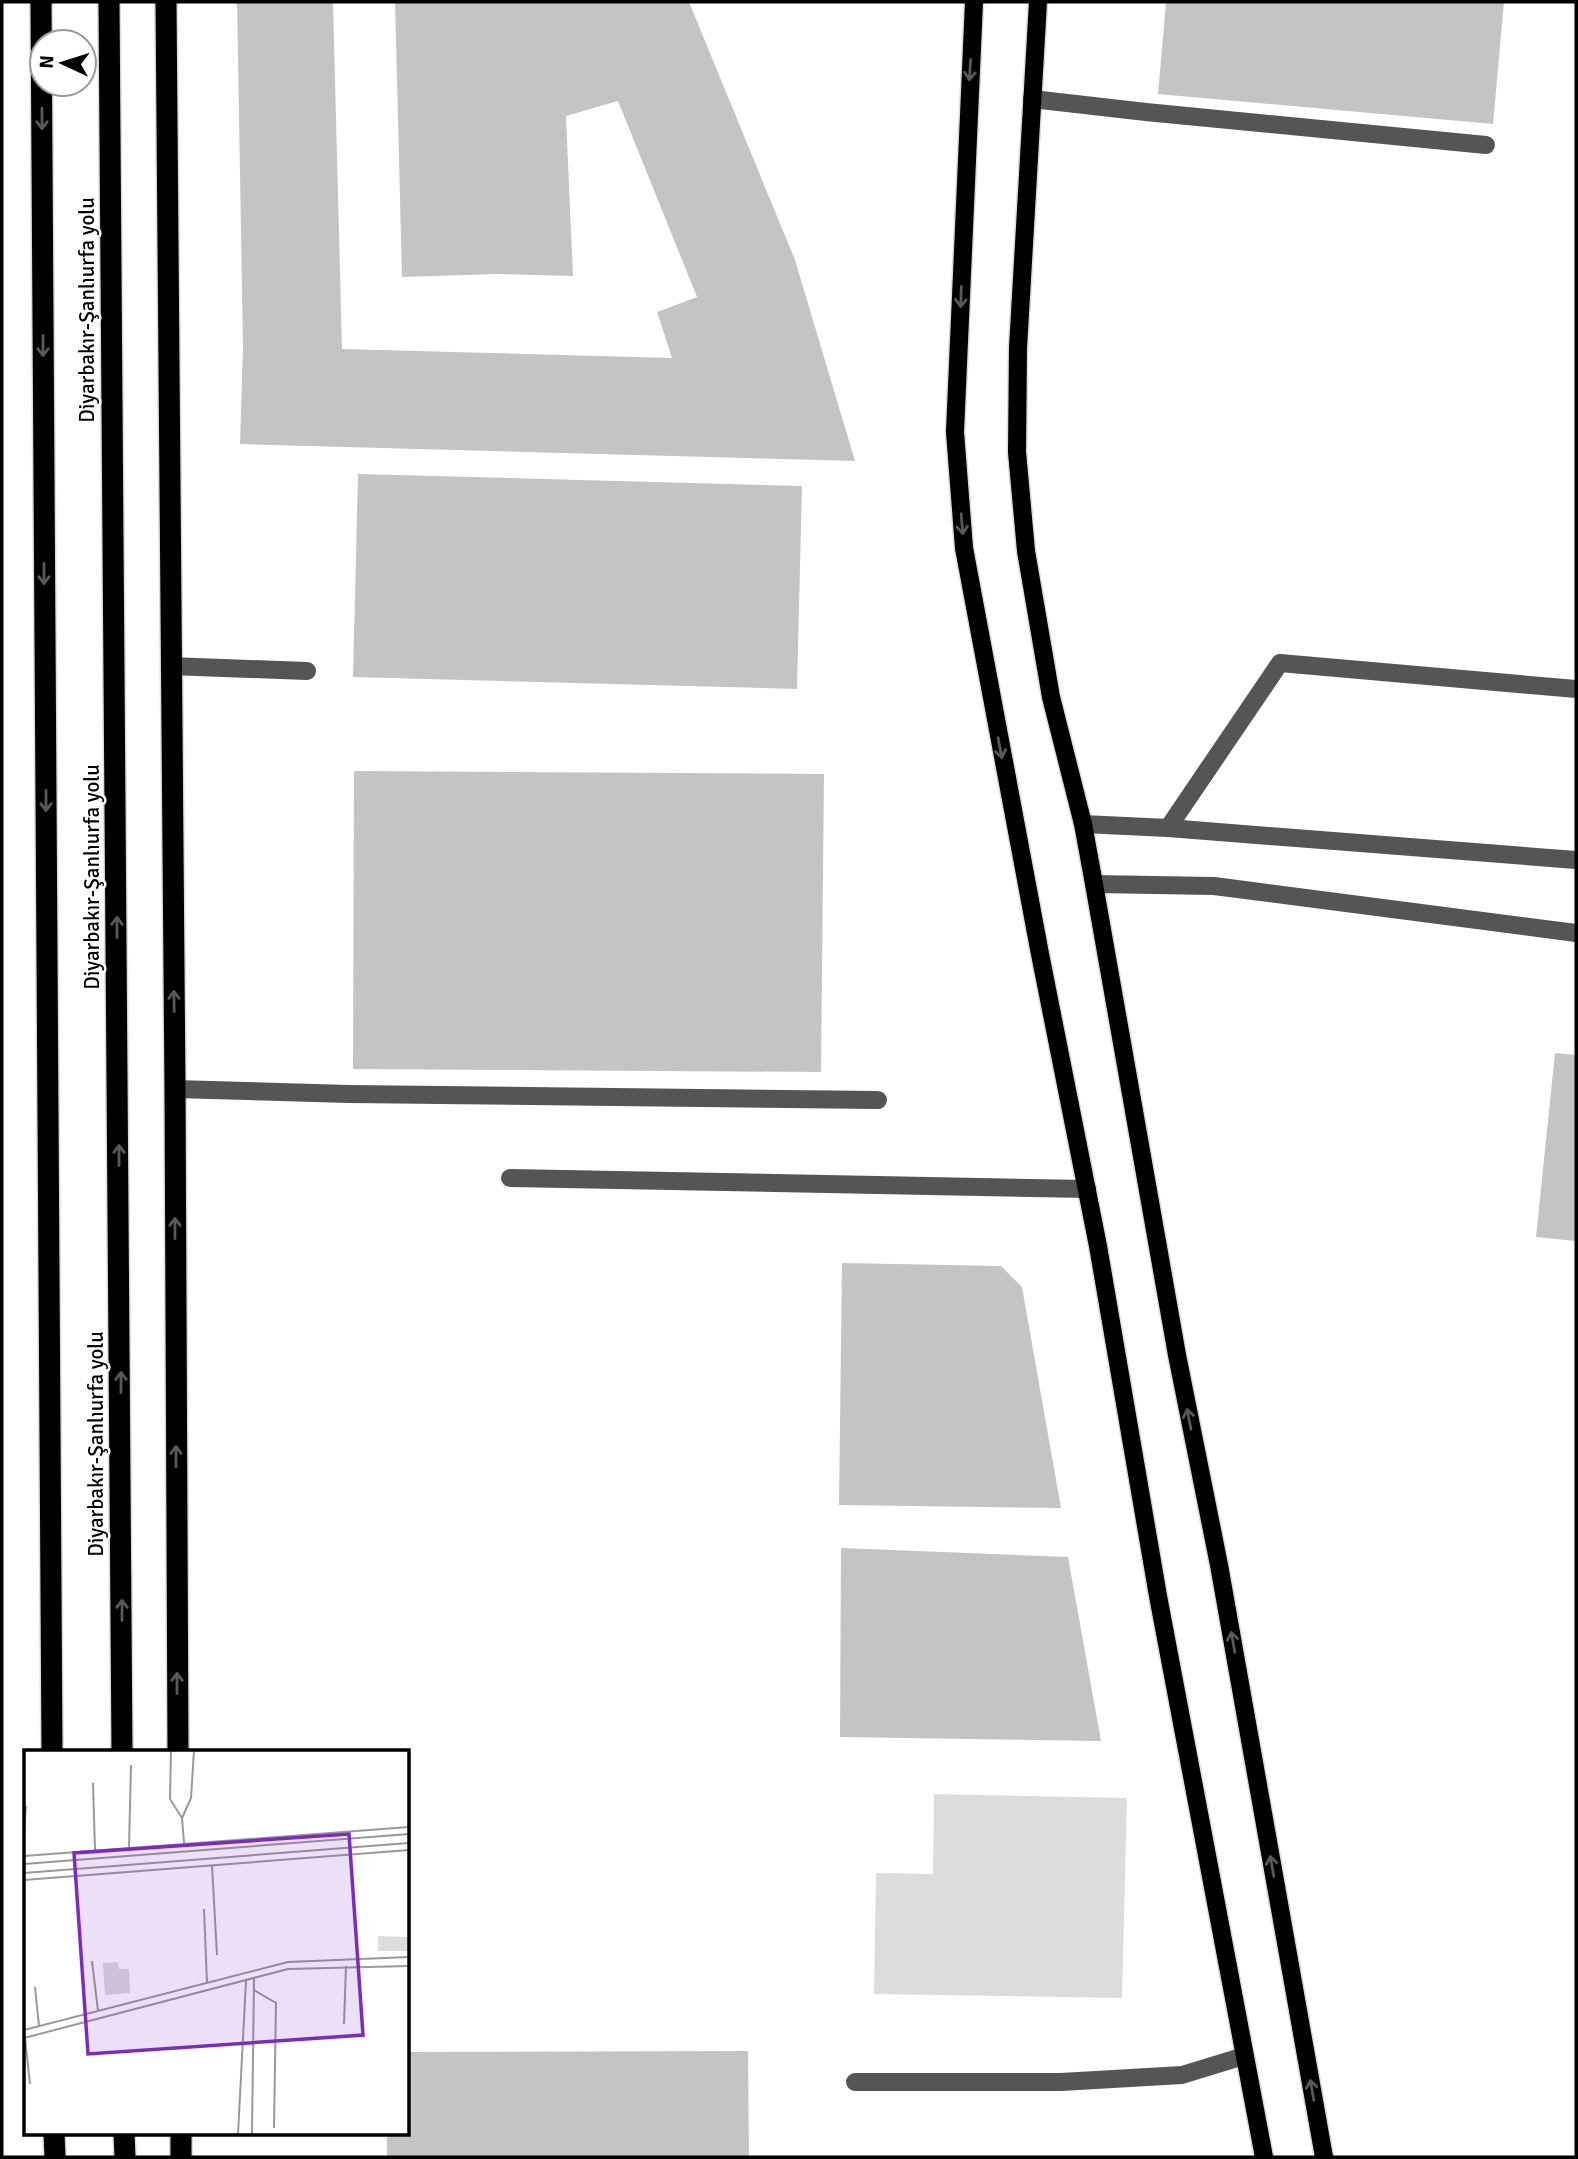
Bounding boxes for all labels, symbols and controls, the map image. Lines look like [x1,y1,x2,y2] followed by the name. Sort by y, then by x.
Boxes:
[28,28,98,98] north arrow
[35,54,59,69] text: N
[964,58,977,81] one-way arrow
[35,107,48,130] one-way arrow
[74,197,100,423] street label: Diyarbakır-Şanlıurfa yolu
[954,285,967,308] one-way arrow
[36,335,50,358] one-way arrow
[956,512,969,535] one-way arrow
[38,562,51,585] one-way arrow
[994,736,1008,759] one-way arrow
[79,764,105,990] street label: Diyarbakır-Şanlıurfa yolu
[39,790,53,813] one-way arrow
[110,916,124,939] one-way arrow
[167,989,181,1012] one-way arrow
[112,1143,126,1166] one-way arrow
[168,1217,182,1240] one-way arrow
[83,1331,109,1557] street label: Diyarbakır-Şanlıurfa yolu
[114,1371,127,1394] one-way arrow
[1182,1408,1196,1431] one-way arrow
[169,1444,182,1467] one-way arrow
[115,1598,129,1621] one-way arrow
[1225,1631,1239,1654] one-way arrow
[171,1672,184,1695] one-way arrow
[24,1750,410,2134] inset map
[1265,1855,1278,1878] one-way arrow
[1305,2079,1318,2102] one-way arrow

